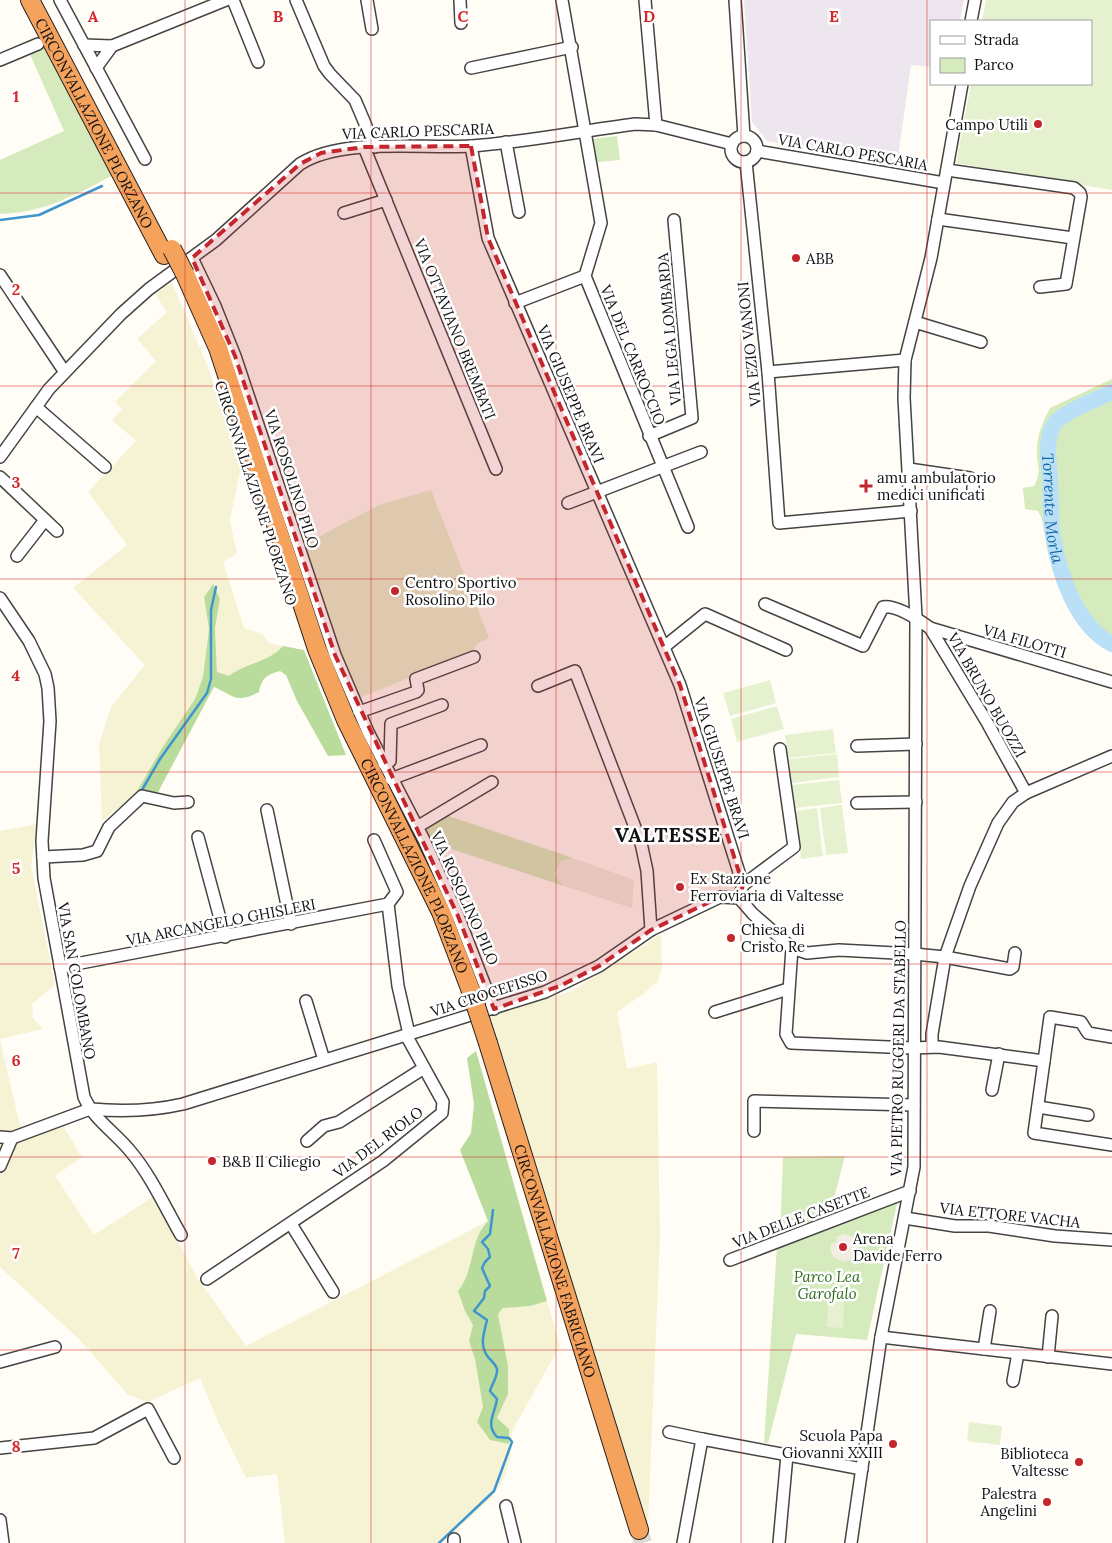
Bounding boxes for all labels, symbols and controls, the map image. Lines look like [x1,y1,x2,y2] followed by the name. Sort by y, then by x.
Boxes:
[273,6,284,26] text: B
[457,6,469,26] text: C
[643,6,655,26] text: D
[829,6,839,26] text: E
[31,15,157,231] street label: CIRCONVALLAZIONE PLORZANO
[930,20,1092,85] legend
[974,30,1019,49] text: Strada
[974,55,1014,74] text: Parco
[13,86,19,106] text: 1
[945,115,1028,134] place label: Campo Utili
[1032,118,1044,130] marker: Campo Utili
[341,119,495,143] street label: VIA CARLO PESCARIA
[776,129,930,175] street label: VIA CARLO PESCARIA
[410,235,500,422] street label: VIA OTTAVIANO BREMBATI
[805,249,834,268] place label: ABB
[653,251,685,407] street label: VIA LEGA LOMBARDA
[790,252,802,264] marker: ABB
[12,279,20,299] text: 2
[596,281,670,428] street label: VIA DEL CARROCCIO
[733,281,765,408] street label: VIA EZIO VANONI
[533,321,609,466] street label: VIA GIUSEPPE BRAVI
[211,378,301,608] street label: CIRCONVALLAZIONE PLORZANO
[260,406,323,551] street label: VIA ROSOLINO PILO
[1038,453,1069,566] water label: Torrente Morla
[877,468,996,504] place label: amu ambulatorio medici unificati
[12,472,21,492] text: 3
[859,479,873,493] marker: amu ambulatorio medici unificati
[405,573,517,609] place label: Centro Sportivo Rosolino Pilo
[389,585,401,597] marker: Centro Sportivo Rosolino Pilo
[980,620,1069,662] street label: VIA FILOTTI
[943,628,1030,761] street label: VIA BRUNO BUOZZI
[12,665,21,685] text: 4
[690,694,754,841] street label: VIA GIUSEPPE BRAVI
[357,755,473,976] street label: CIRCONVALLAZIONE PLORZANO
[615,822,721,847] district label: VALTESSE
[426,827,503,968] street label: VIA ROSOLINO PILO
[12,858,21,878] text: 5
[690,869,844,905] place label: Ex Stazione Ferroviaria di Valtesse
[674,881,686,893] marker: Ex Stazione Ferroviaria di Valtesse
[124,894,317,950] street label: VIA ARCANGELO GHISLERI
[54,900,100,1061] street label: VIA SAN COLOMBANO
[741,920,805,956] place label: Chiesa di Cristo Re
[886,920,910,1177] street label: VIA PIETRO RUGGERI DA STABELLO
[725,932,737,944] marker: Chiesa di Cristo Re
[427,965,550,1021] street label: VIA CROCEFISSO
[11,1050,21,1070] text: 6
[329,1102,427,1183] street label: VIA DEL RIOLO
[510,1142,601,1380] street label: CIRCONVALLAZIONE FABRICIANO
[222,1152,321,1171] place label: B&B Il Ciliegio
[206,1155,218,1167] marker: B&B Il Ciliegio
[729,1182,872,1252] street label: VIA DELLE CASETTE
[938,1198,1082,1232] street label: VIA ETTORE VACHA
[852,1229,943,1265] place label: Arena Davide Ferro
[837,1241,849,1253] marker: Arena Davide Ferro
[12,1243,20,1263] text: 7
[794,1267,861,1303] park label: Parco Lea Garofalo
[782,1426,883,1462] place label: Scuola Papa Giovanni XXIII
[11,1436,21,1456] text: 8
[887,1438,899,1450] marker: Scuola Papa Giovanni XXIII
[1000,1444,1069,1480] place label: Biblioteca Valtesse
[1073,1456,1085,1468] marker: Biblioteca Valtesse
[980,1484,1037,1520] place label: Palestra Angelini
[1041,1496,1053,1508] marker: Palestra Angelini

